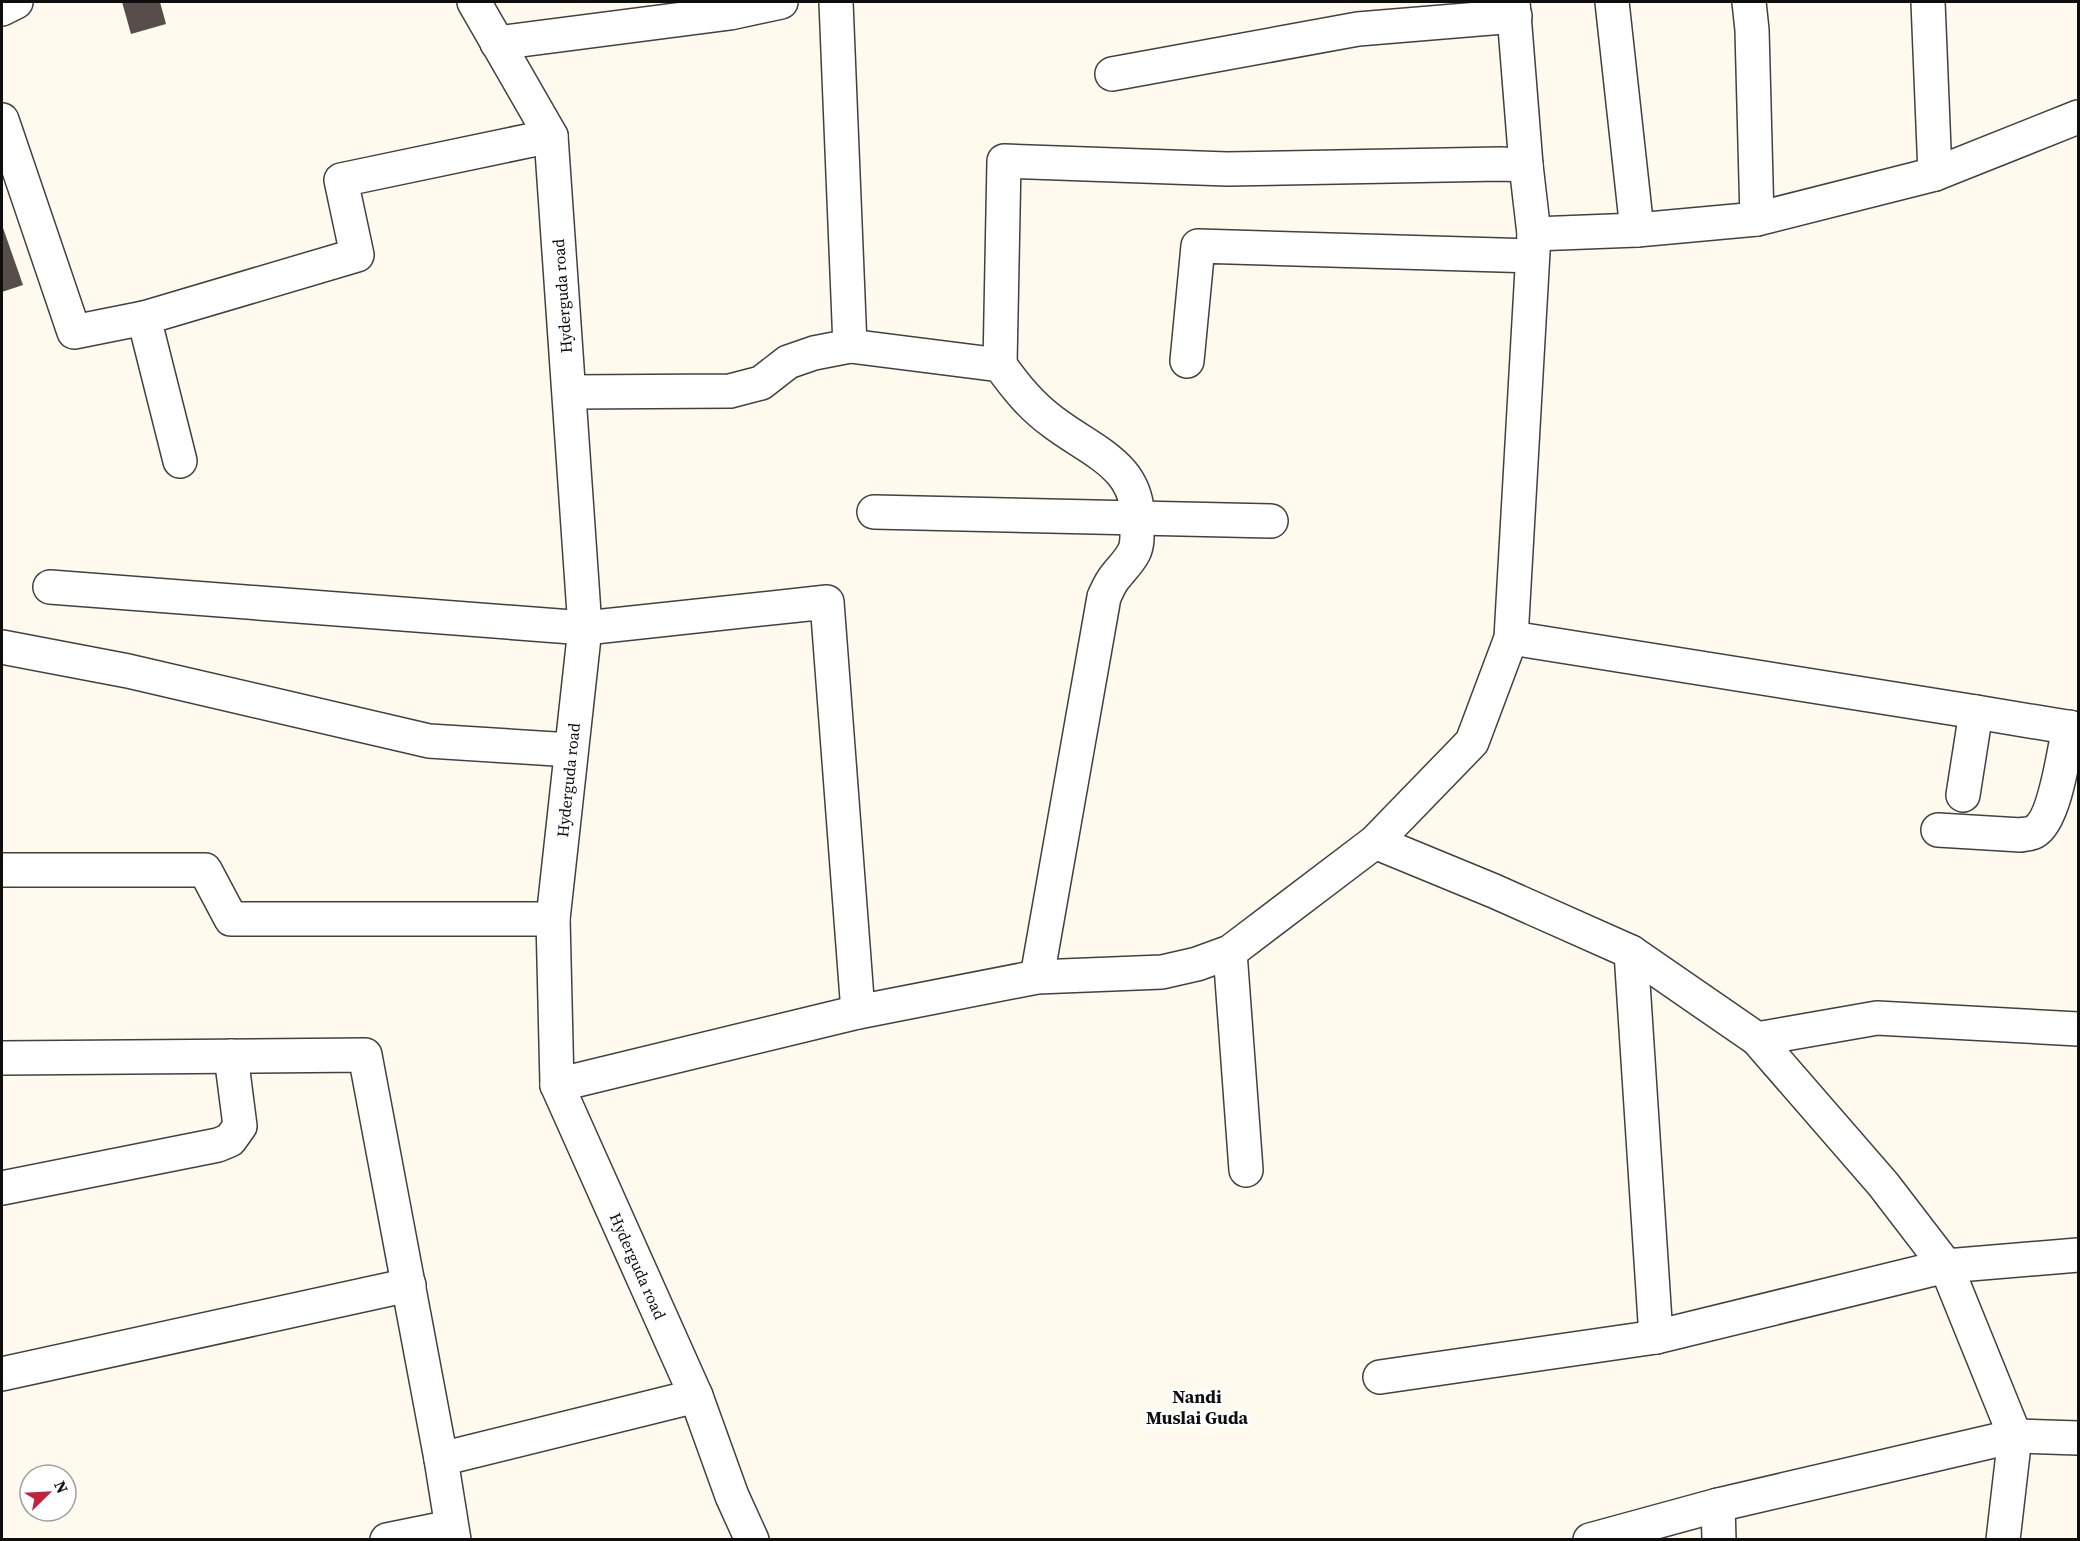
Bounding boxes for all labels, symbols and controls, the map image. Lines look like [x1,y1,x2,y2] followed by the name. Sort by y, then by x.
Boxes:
[547,238,577,354] street label: Hyderguda road
[551,722,585,838] street label: Hyderguda road
[605,1209,671,1323] street label: Hyderguda road
[1146,1384,1248,1430] district label: Nandi Muslai Guda
[18,1463,78,1523] north arrow
[49,1477,74,1497] text: N

